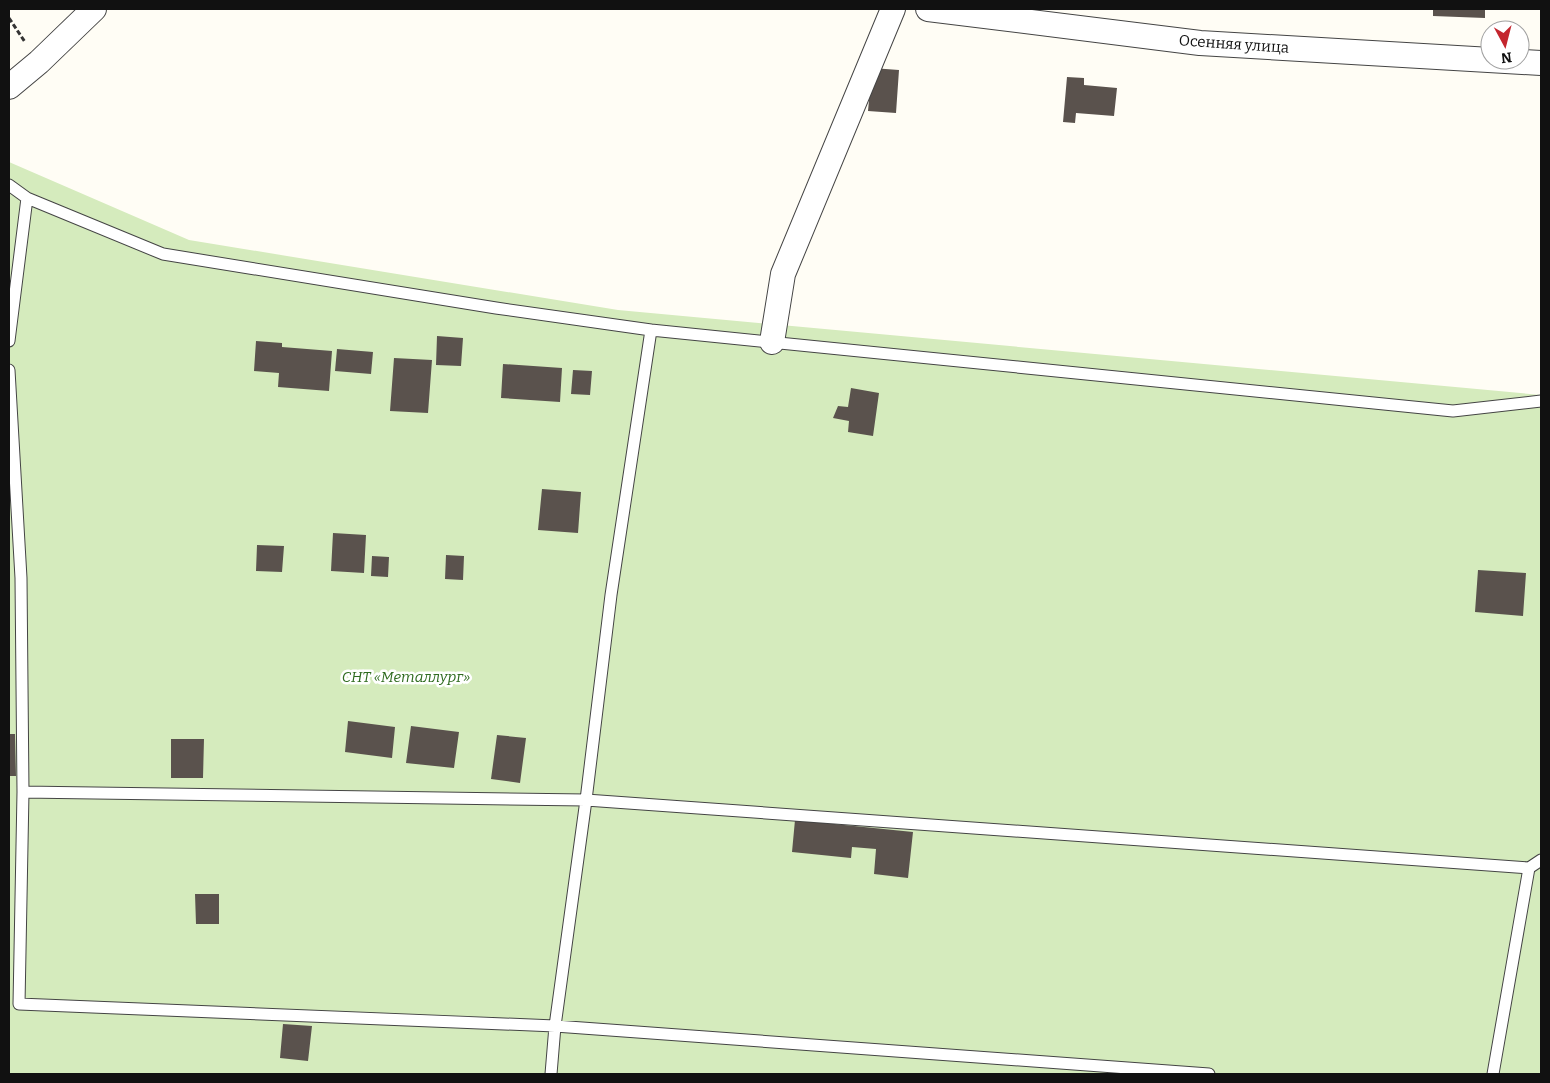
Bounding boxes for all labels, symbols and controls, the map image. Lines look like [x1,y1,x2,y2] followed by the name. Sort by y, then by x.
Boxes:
[1480,20,1530,70] north arrow
[1178,31,1290,57] street label: Осенняя улица
[1500,48,1513,67] text: N
[342,668,470,686] park label: СНТ «Металлург»

